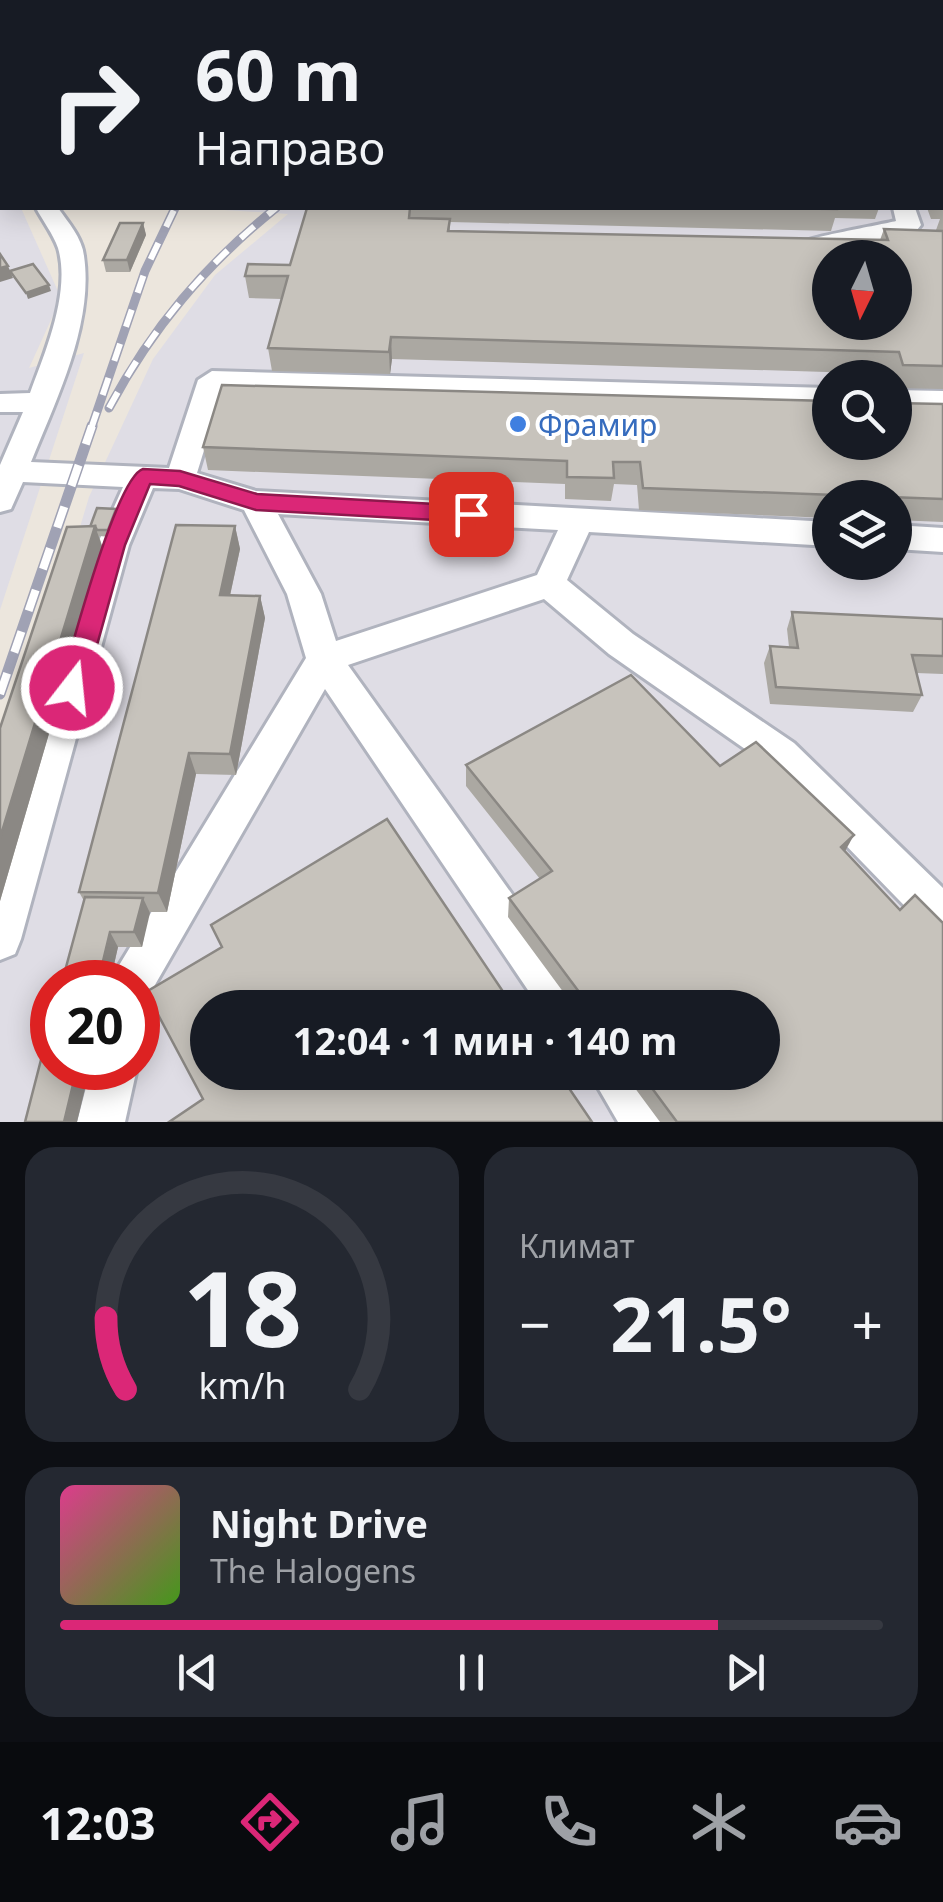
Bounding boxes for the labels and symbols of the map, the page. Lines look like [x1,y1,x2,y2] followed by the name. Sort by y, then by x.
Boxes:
[812,240,912,340] north arrow
[538,404,657,445] place label: Фрамир
[507,413,529,435] marker: Фрамир
[429,472,514,557] pin
[20,636,124,740] position arrow
[30,960,160,1090] speed limit sign: 20

